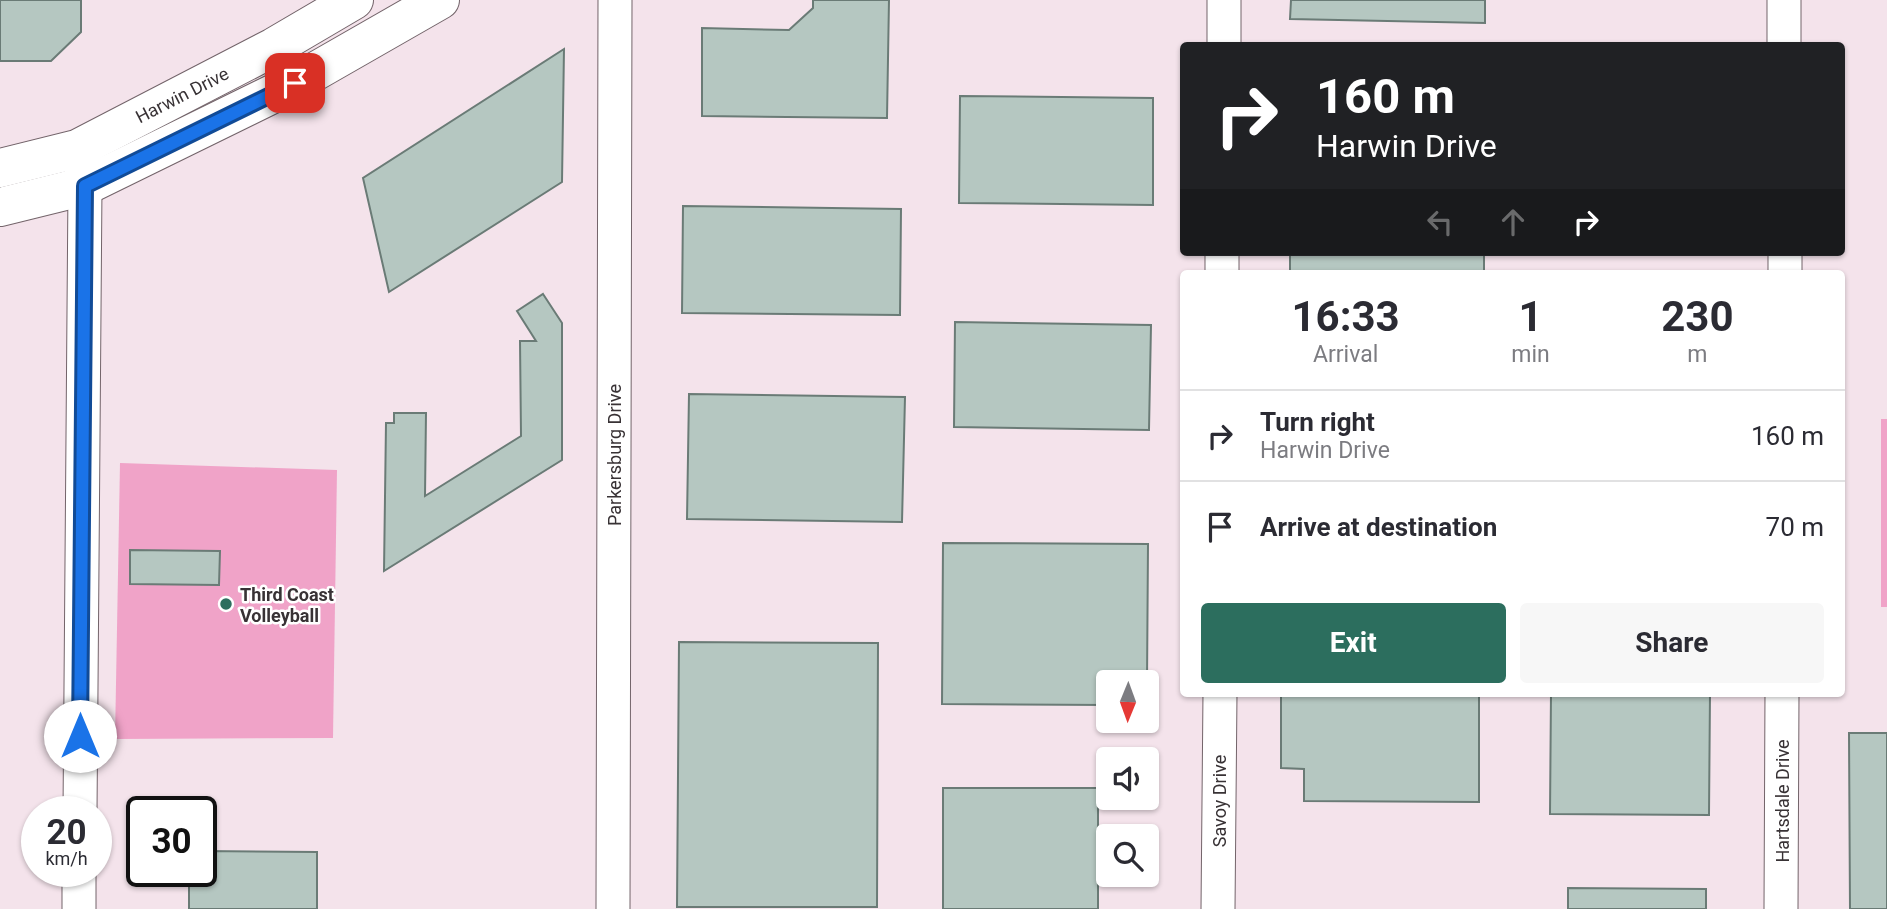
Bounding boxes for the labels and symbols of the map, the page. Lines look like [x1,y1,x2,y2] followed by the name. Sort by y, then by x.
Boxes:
[265,53,325,113] pin
[132,63,232,127] street label: Harwin Drive
[604,384,625,526] street label: Parkersburg Drive
[240,584,334,626] place label: Third Coast Volleyball
[218,596,234,612] marker: Third Coast Volleyball
[1096,670,1158,733] north arrow
[43,699,117,773] position arrow
[1772,739,1793,863] street label: Hartsdale Drive
[1209,755,1230,847] street label: Savoy Drive
[126,796,217,887] speed limit sign: 30

